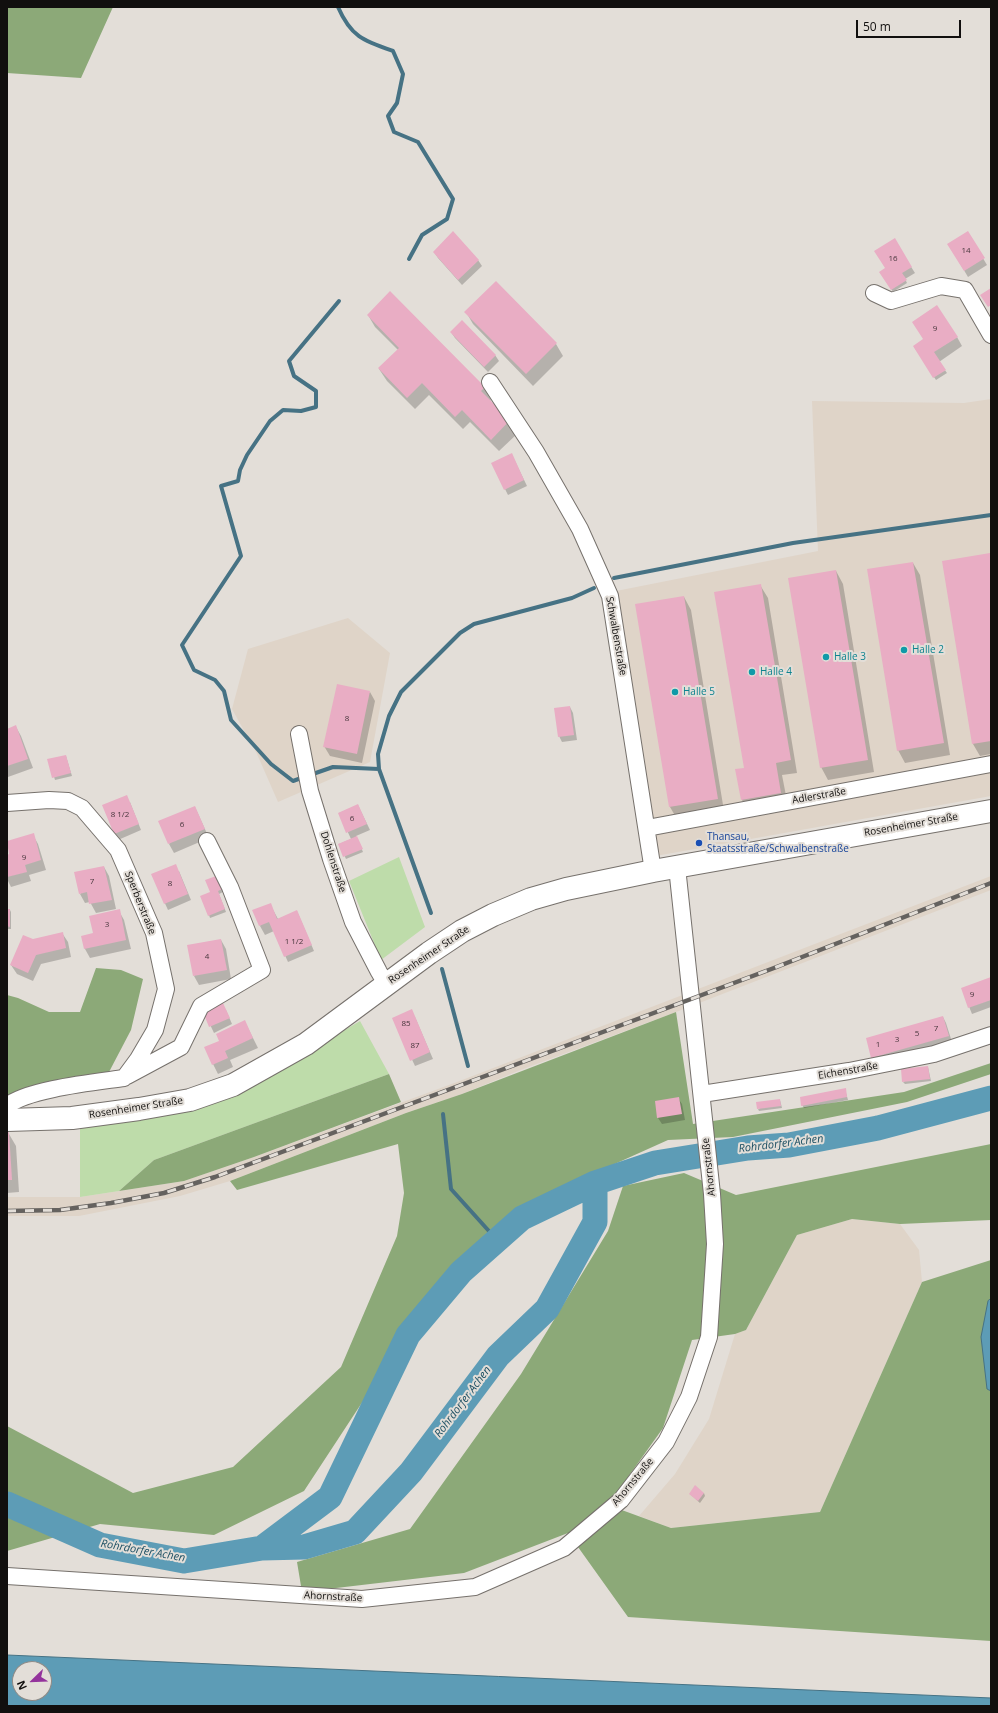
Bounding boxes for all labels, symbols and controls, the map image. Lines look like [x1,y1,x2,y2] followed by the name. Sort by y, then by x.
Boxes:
[858,12,963,38] scale bar
[863,18,891,35] text: 50 m
[961,246,971,256] house number: 14
[888,254,898,264] house number: 16
[933,324,937,334] house number: 9
[603,596,629,676] street label: Schwalbenstraße
[912,644,944,656] place label: Halle 2
[899,645,909,655] marker: Halle 2
[834,651,866,663] place label: Halle 3
[821,652,831,662] marker: Halle 3
[760,666,792,678] place label: Halle 4
[747,667,757,677] marker: Halle 4
[683,686,715,698] place label: Halle 5
[670,687,680,697] marker: Halle 5
[345,714,349,724] house number: 8
[791,785,847,807] street label: Adlerstraße
[111,810,129,820] house number: 8 1/2
[863,811,959,839] street label: Rosenheimer Straße
[350,814,354,824] house number: 6
[180,820,184,830] house number: 6
[317,830,349,894] street label: Dohlenstraße
[707,831,849,854] place label: Thansau, Staatsstraße/Schwalbenstraße
[694,838,704,848] marker: Thansau, Staatsstraße/Schwalbenstraße
[22,853,26,863] house number: 9
[122,870,158,936] street label: Sperberstraße
[90,877,94,887] house number: 7
[168,879,172,889] house number: 8
[105,920,109,930] house number: 3
[386,923,472,987] street label: Rosenheimer Straße
[285,937,303,947] house number: 1 1/2
[205,952,209,962] house number: 4
[970,990,974,1000] house number: 9
[401,1019,411,1029] house number: 85
[934,1024,938,1034] house number: 7
[915,1029,919,1039] house number: 5
[895,1035,899,1045] house number: 3
[876,1040,880,1050] house number: 1
[410,1041,420,1051] house number: 87
[817,1060,879,1082] street label: Eichenstraße
[88,1095,184,1121] street label: Rosenheimer Straße
[738,1132,824,1156] water label: Rohrdorfer Achen
[700,1137,718,1197] street label: Ahornstraße
[432,1364,494,1440] water label: Rohrdorfer Achen
[610,1456,656,1508] street label: Ahornstraße
[100,1537,186,1565] water label: Rohrdorfer Achen
[303,1589,363,1605] street label: Ahornstraße
[12,1661,52,1701] north arrow
[13,1678,30,1693] text: N

